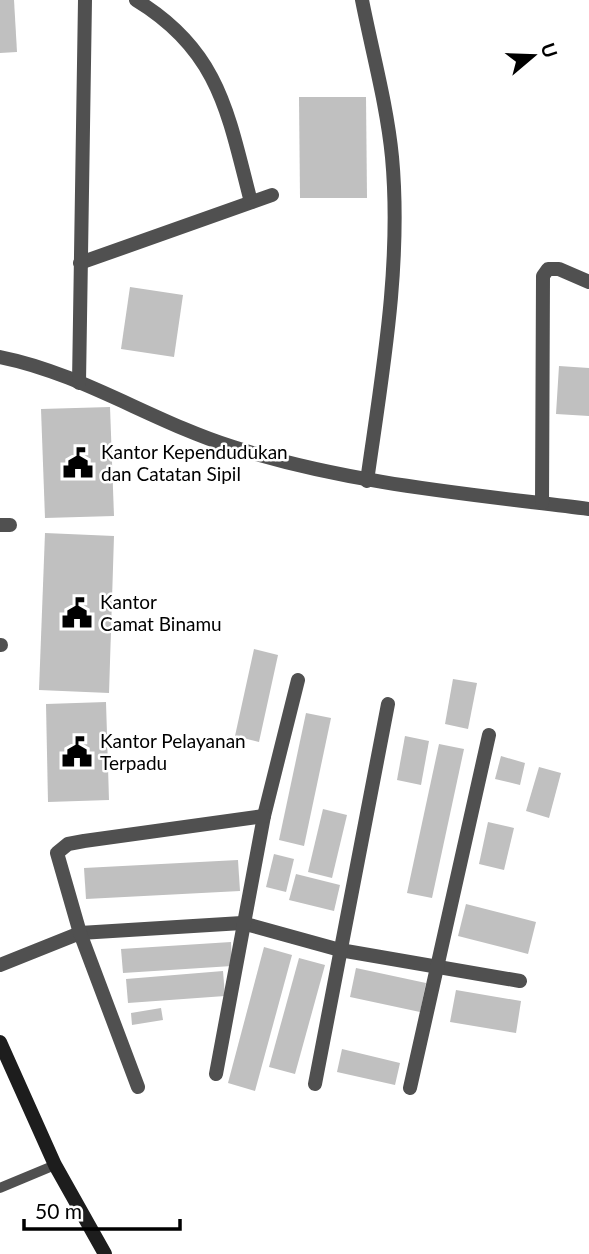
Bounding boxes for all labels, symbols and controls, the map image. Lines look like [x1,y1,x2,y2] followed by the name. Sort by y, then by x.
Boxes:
[498,21,568,91] north arrow
[536,40,563,61] text: U
[101,440,288,485] place label: Kantor Kependudukan dan Catatan Sipil
[61,446,95,480] public building icon: Kantor Kependudukan dan Catatan Sipil
[100,590,222,635] place label: Kantor Camat Binamu
[60,596,94,630] public building icon: Kantor Camat Binamu
[100,729,246,774] place label: Kantor Pelayanan Terpadu
[60,735,94,769] public building icon: Kantor Pelayanan Terpadu
[24,1188,180,1232] scale bar
[35,1198,82,1223] text: 50 m

